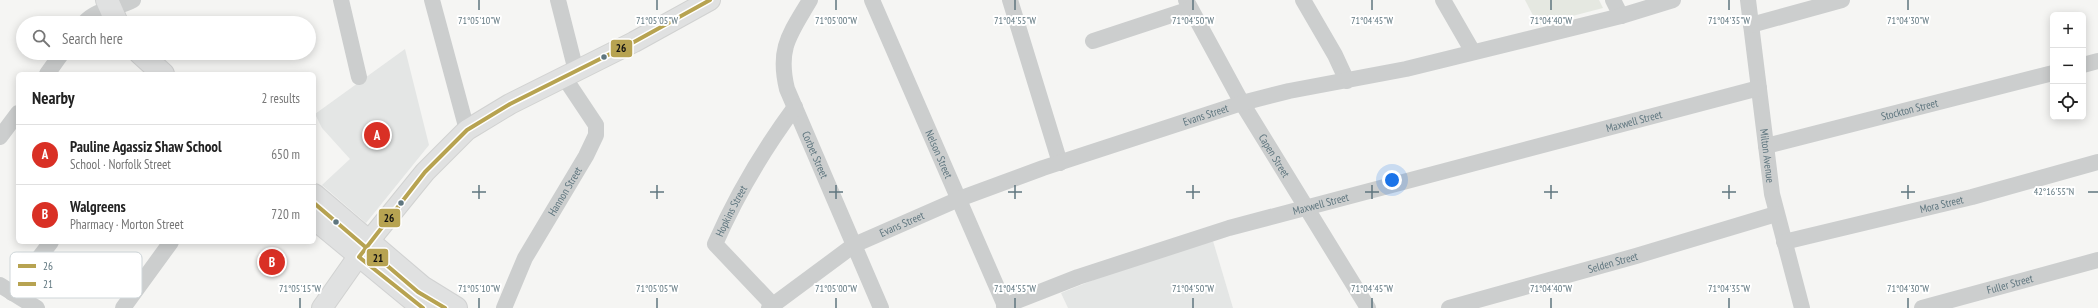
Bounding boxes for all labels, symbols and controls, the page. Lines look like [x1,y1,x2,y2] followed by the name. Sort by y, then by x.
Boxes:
[2050,12,2086,120] map controls
[2050,12,2086,48] button: +
[458,14,500,27] text: 71°05'10"W
[636,14,678,27] text: 71°05'05"W
[815,14,857,27] text: 71°05'00"W
[994,14,1036,27] text: 71°04'55"W
[1172,14,1214,27] text: 71°04'50"W
[1351,14,1393,27] text: 71°04'45"W
[1530,14,1572,27] text: 71°04'40"W
[1708,14,1750,27] text: 71°04'35"W
[1887,14,1929,27] text: 71°04'30"W
[16,16,316,60] search box
[30,27,52,49] icon: search
[62,29,123,48] text: Search here
[610,39,633,58] line badge: 26
[616,41,626,55] text: 26
[2050,48,2086,84] button: −
[599,52,609,62] unlabelled marker
[2050,84,2086,120] button: locate
[32,87,75,109] text: Nearby
[261,90,300,107] text: 2 results
[1879,96,1939,123] street label: Stockton Street
[1181,101,1230,129] street label: Evans Street
[1604,107,1663,135] street label: Maxwell Street
[364,120,390,150] pin: A
[922,128,956,180] street label: Nelson Street
[1757,128,1778,184] street label: Milton Avenue
[799,129,831,180] street label: Corbet Street
[1256,131,1293,180] street label: Capen Street
[70,137,222,156] text: Pauline Agassiz Shaw School
[42,146,48,163] text: A
[271,146,300,163] text: 650 m
[70,156,171,173] text: School · Norfolk Street
[545,164,585,218] street label: Hannon Street
[1382,170,1402,190] your location
[712,183,750,239] street label: Hopkins Street
[2034,185,2074,198] text: 42°16'55"N
[1291,190,1350,218] street label: Maxwell Street
[1918,192,1965,216] street label: Mora Street
[70,197,126,216] text: Walgreens
[396,198,406,208] unlabelled marker
[42,206,48,223] text: B
[271,206,300,223] text: 720 m
[378,208,401,228] line badge: 26
[877,208,926,240] street label: Evans Street
[384,211,394,225] text: 26
[70,216,184,233] text: Pharmacy · Morton Street
[331,217,341,227] unlabelled marker
[259,247,285,277] pin: B
[366,248,389,267] line badge: 21
[1586,249,1639,276] street label: Selden Street
[373,251,383,265] text: 21
[10,252,142,298] legend
[43,259,53,273] text: 26
[1985,271,2034,297] street label: Fuller Street
[43,277,53,291] text: 21
[279,282,321,295] text: 71°05'15"W
[458,282,500,295] text: 71°05'10"W
[636,282,678,295] text: 71°05'05"W
[815,282,857,295] text: 71°05'00"W
[994,282,1036,295] text: 71°04'55"W
[1172,282,1214,295] text: 71°04'50"W
[1351,282,1393,295] text: 71°04'45"W
[1530,282,1572,295] text: 71°04'40"W
[1708,282,1750,295] text: 71°04'35"W
[1887,282,1929,295] text: 71°04'30"W

